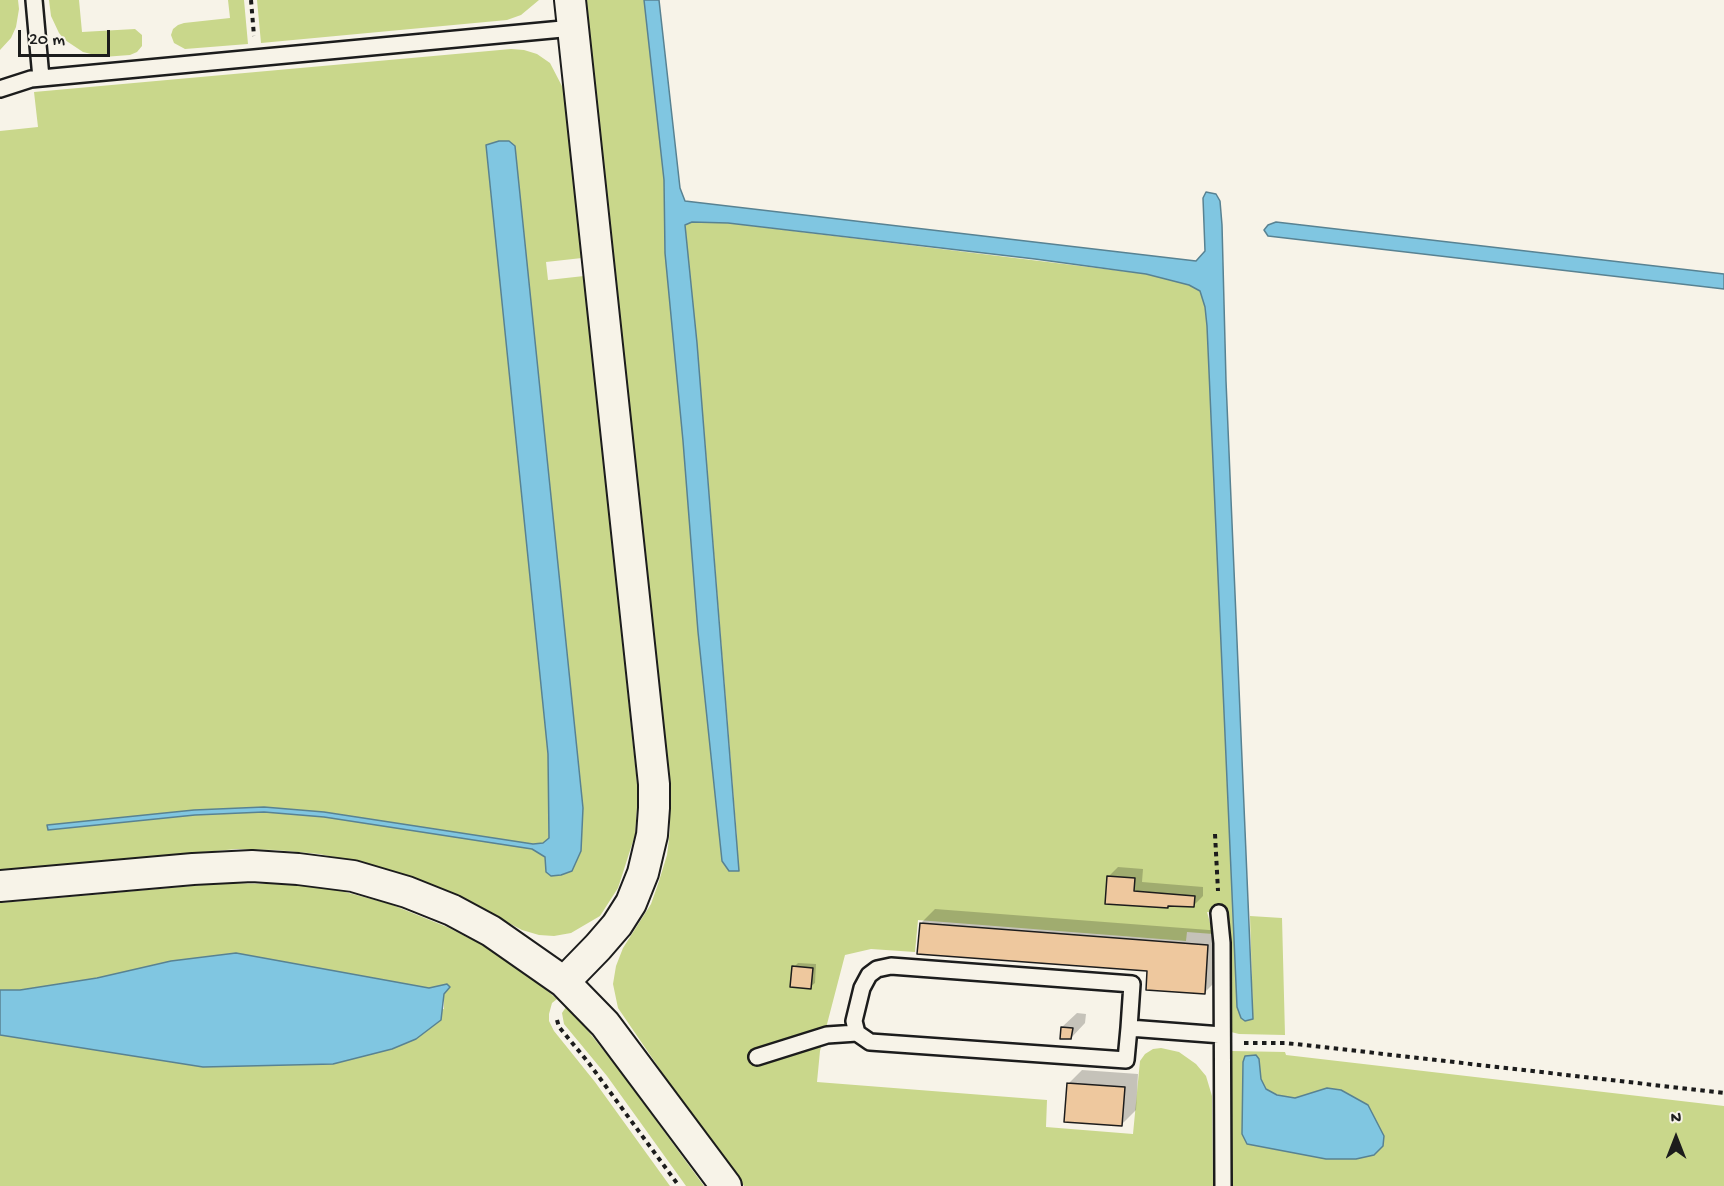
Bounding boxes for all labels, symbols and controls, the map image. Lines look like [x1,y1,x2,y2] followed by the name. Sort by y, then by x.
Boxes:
[21,18,112,56] scale bar
[29,30,65,51] text: 20 m
[1646,1108,1706,1168] north arrow
[1671,1110,1681,1129] text: N

